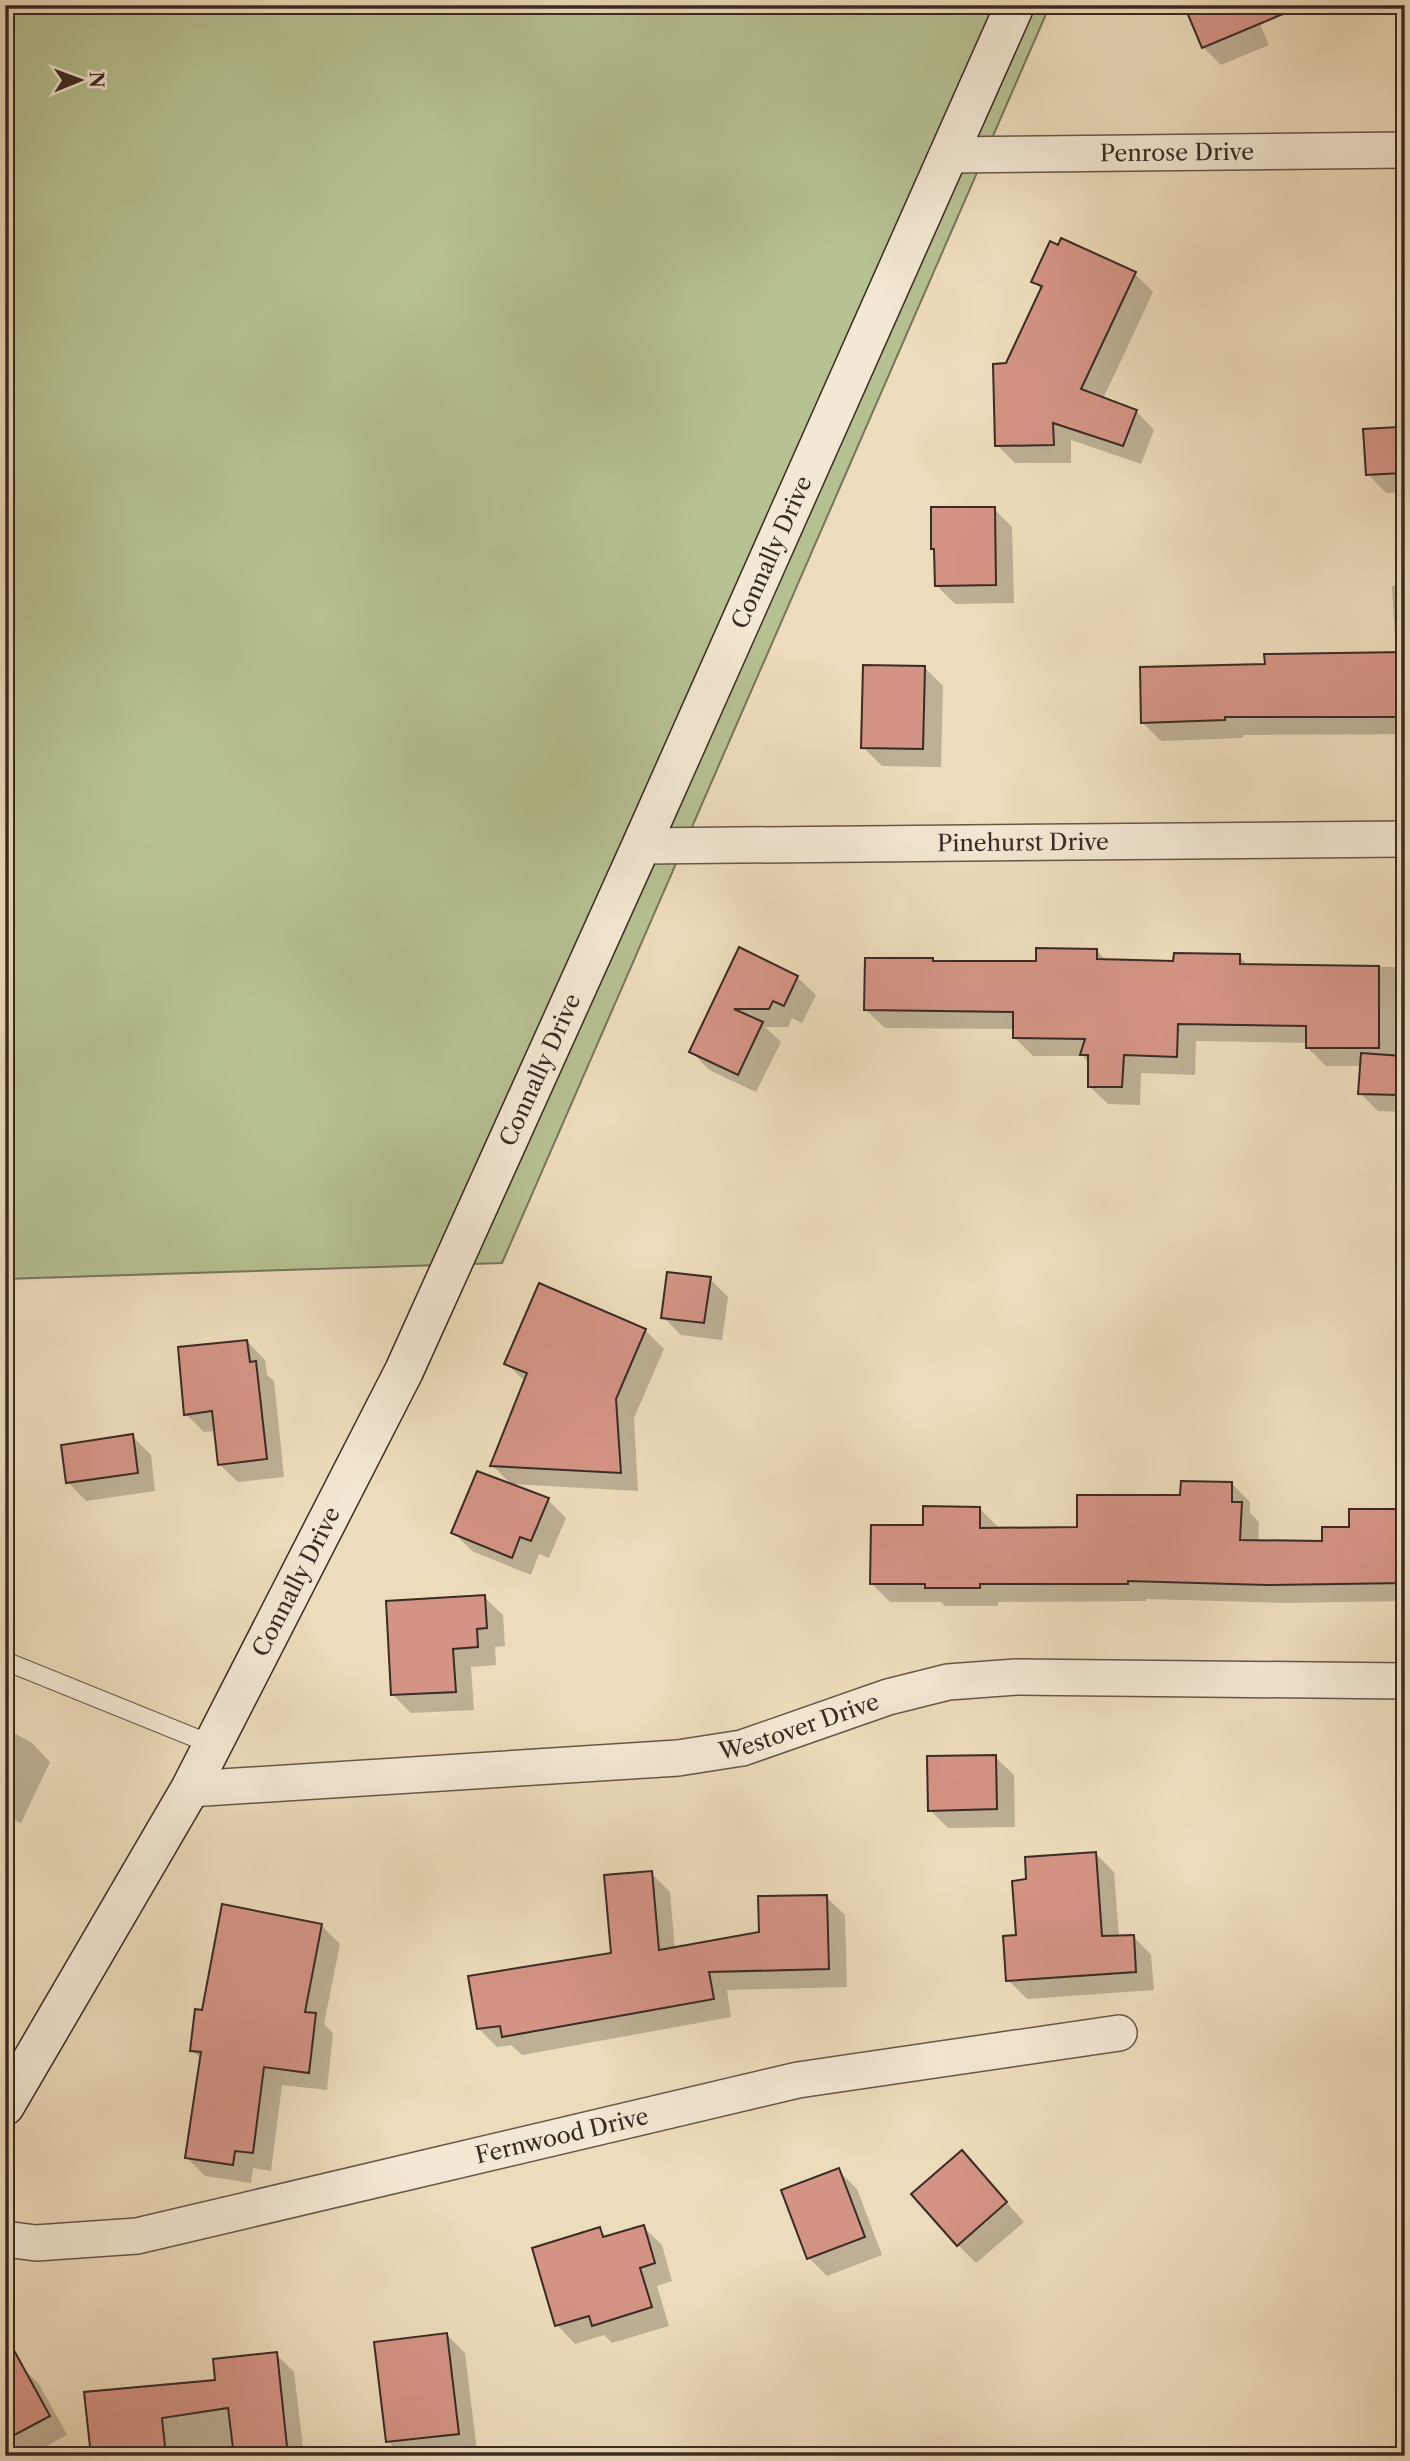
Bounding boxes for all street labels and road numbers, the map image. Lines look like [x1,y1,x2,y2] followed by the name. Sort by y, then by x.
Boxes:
[1100,138,1254,167] street label: Penrose Drive
[725,472,818,633] street label: Connally Drive
[937,828,1109,857] street label: Pinehurst Drive
[493,989,586,1151] street label: Connally Drive
[246,1502,346,1661] street label: Connally Drive
[716,1687,883,1766] street label: Westover Drive
[472,2102,651,2170] street label: Fernwood Drive

